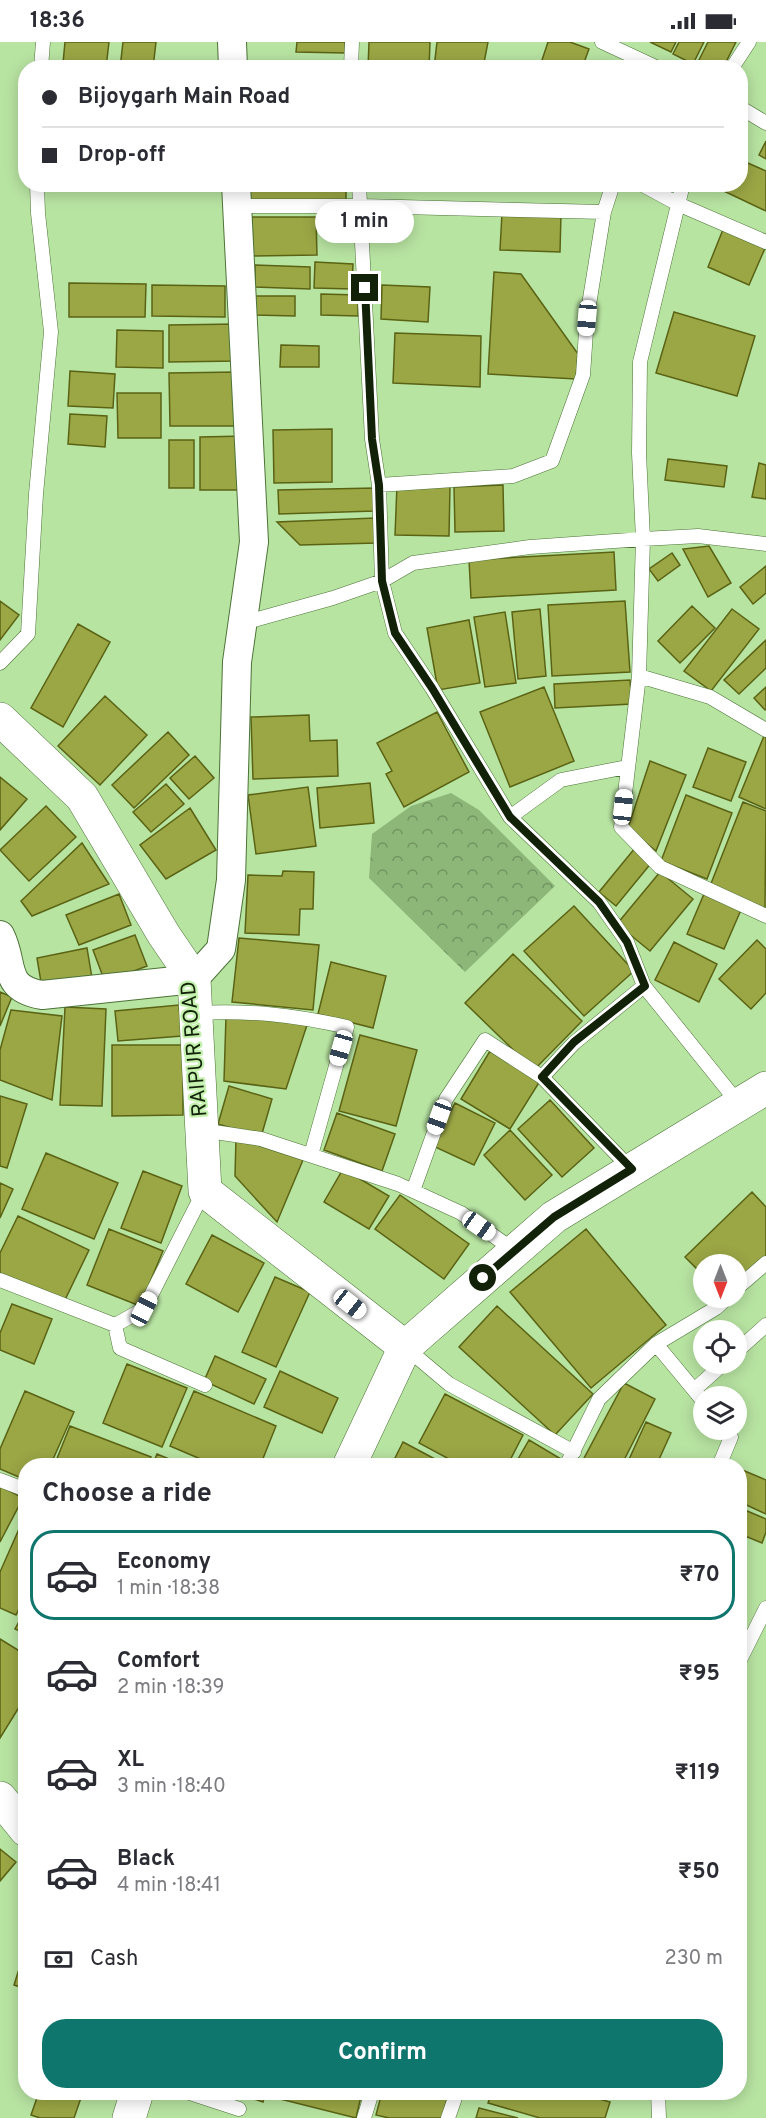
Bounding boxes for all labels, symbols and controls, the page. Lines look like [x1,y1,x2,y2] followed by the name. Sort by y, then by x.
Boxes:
[30,8,85,35] text: 18:36
[78,84,290,111] text: Bijoygarh Main Road
[78,142,165,169] text: Drop-off
[316,201,415,243] callout: 1 min
[340,209,389,235] text: 1 min
[351,274,378,301] route end
[576,299,598,337] car
[612,788,634,826] car
[176,980,214,1118] street label: RAIPUR ROAD
[327,1028,355,1068] car
[424,1097,454,1137] car
[459,1208,499,1244] car
[693,1254,747,1308] north arrow
[693,1254,747,1440] map controls
[469,1264,496,1291] route start
[330,1286,370,1322] car
[128,1289,160,1329] car
[693,1320,747,1374] button: locate
[693,1386,747,1440] button: layers
[42,1477,212,1511] text: Choose a ride
[45,1548,99,1602] icon: car
[117,1549,211,1576] text: Economy
[679,1562,720,1589] text: ₹70
[117,1576,220,1602] text: 1 min · 18:38
[45,1647,99,1701] icon: car
[117,1648,200,1675] text: Comfort
[679,1661,720,1688] text: ₹95
[117,1675,224,1701] text: 2 min · 18:39
[45,1746,99,1800] icon: car
[117,1747,144,1774] text: XL
[674,1760,720,1787] text: ₹119
[117,1774,226,1800] text: 3 min · 18:40
[45,1845,99,1899] icon: car
[117,1846,175,1873] text: Black
[678,1859,720,1886] text: ₹50
[117,1873,221,1899] text: 4 min · 18:41
[42,1943,75,1976] icon: cash
[90,1946,139,1973] text: Cash
[664,1946,723,1972] text: 230 m
[42,2019,723,2088] button: Confirm

